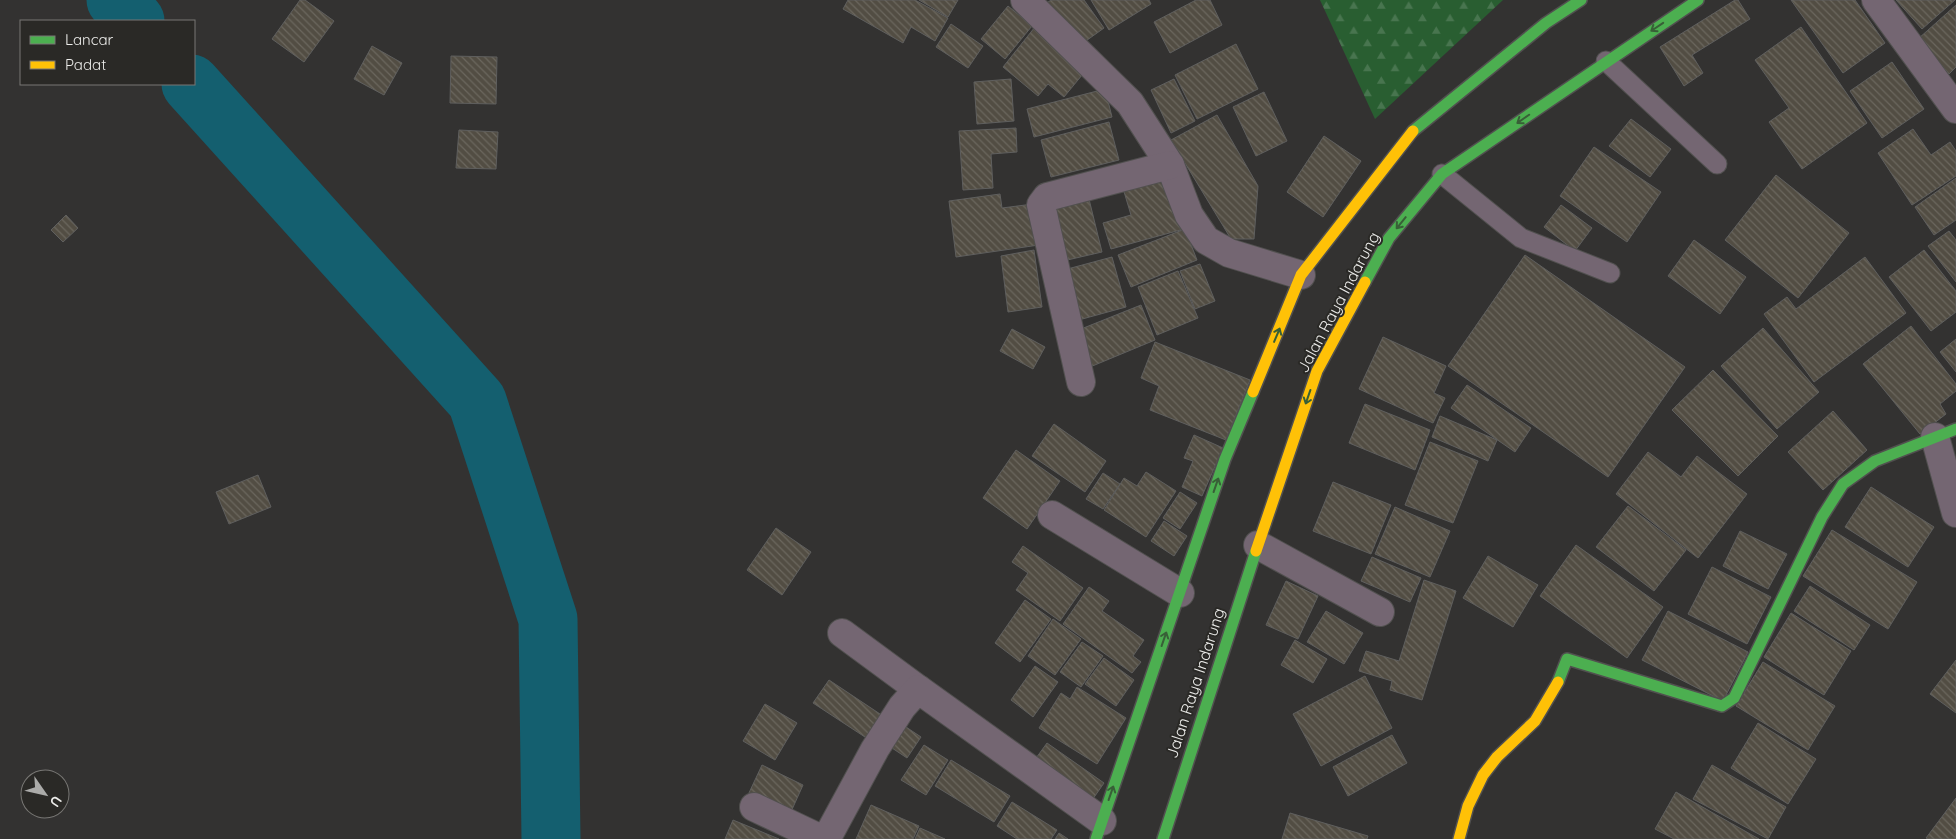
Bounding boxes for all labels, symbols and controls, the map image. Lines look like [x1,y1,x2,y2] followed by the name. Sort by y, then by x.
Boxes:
[20,20,195,85] legend
[1650,22,1664,32] one-way arrow
[65,30,114,49] text: Lancar
[65,55,106,74] text: Padat
[1516,114,1530,124] one-way arrow
[1395,217,1406,230] one-way arrow
[1292,228,1384,376] street label: Jalan Raya Indarung
[1273,327,1282,342] one-way arrow
[1303,389,1313,405] one-way arrow
[1212,478,1221,494] one-way arrow
[1161,605,1229,761] street label: Jalan Raya Indarung
[1160,632,1169,647] one-way arrow
[20,769,70,819] north arrow
[1107,786,1116,801] one-way arrow
[46,792,66,810] text: U

